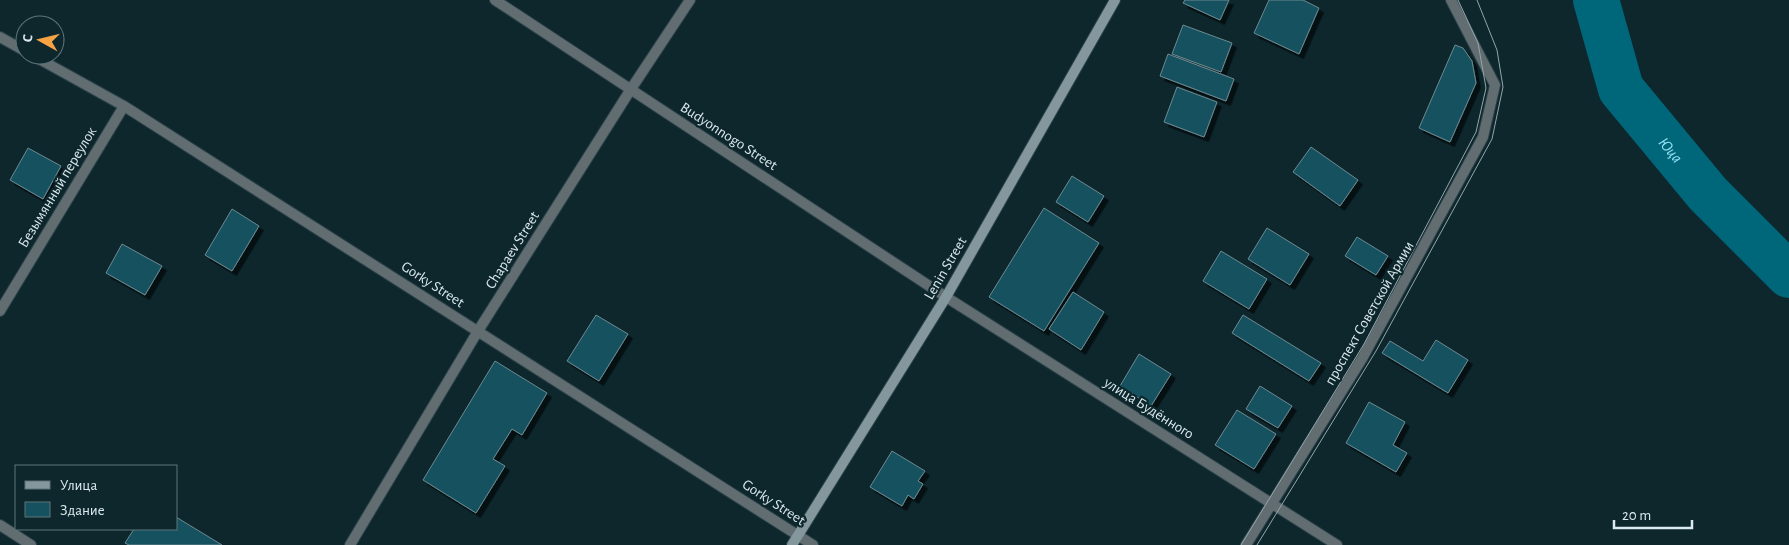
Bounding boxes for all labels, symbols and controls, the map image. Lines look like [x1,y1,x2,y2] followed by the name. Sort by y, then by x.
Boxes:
[15,15,65,65] north arrow
[21,33,36,43] text: С
[678,100,780,173] street label: Budyonnogo Street
[15,124,99,250] street label: Безымянный переулок
[1655,134,1685,166] water label: Юца
[483,209,542,292] street label: Chapaev Street
[921,234,969,302] street label: Lenin Street
[1322,239,1417,388] street label: проспект Советской Армии
[399,259,467,310] street label: Gorky Street
[1100,374,1196,442] street label: улица Будённого
[15,465,178,530] legend
[740,477,808,528] street label: Gorky Street
[60,478,97,493] text: Улица
[1614,498,1692,530] scale bar
[60,503,105,518] text: Здание
[1622,508,1651,523] text: 20 m

